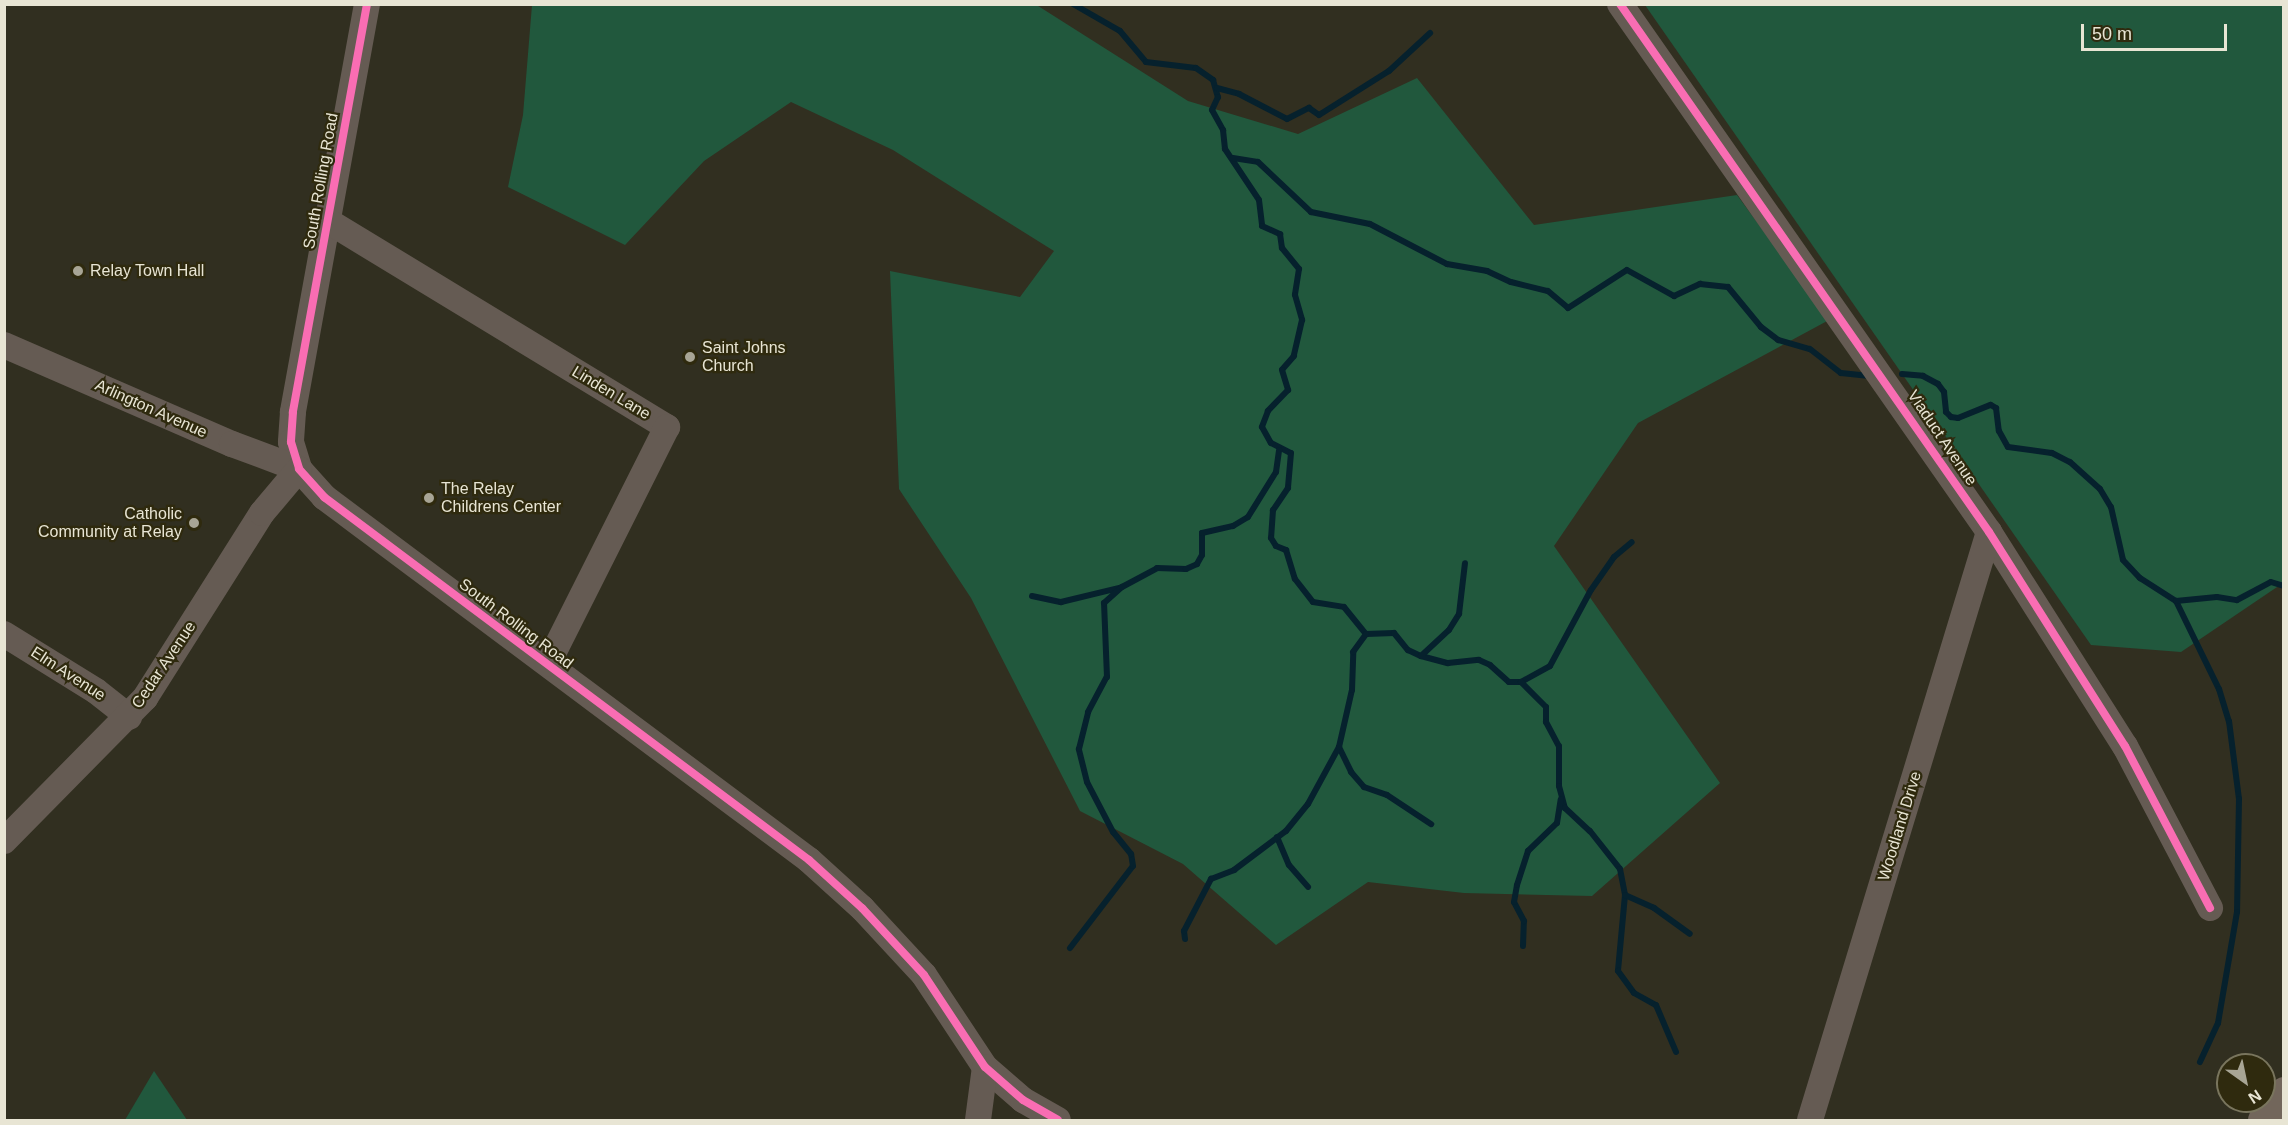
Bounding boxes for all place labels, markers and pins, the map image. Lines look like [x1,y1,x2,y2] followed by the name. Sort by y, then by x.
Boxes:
[90,261,205,281] place label: Relay Town Hall
[71,264,85,278] marker: Relay Town Hall
[702,338,786,376] place label: Saint Johns Church
[683,350,697,364] marker: Saint Johns Church
[441,479,561,517] place label: The Relay Childrens Center
[422,491,436,505] marker: The Relay Childrens Center
[38,504,182,542] place label: Catholic Community at Relay
[187,516,201,530] marker: Catholic Community at Relay

